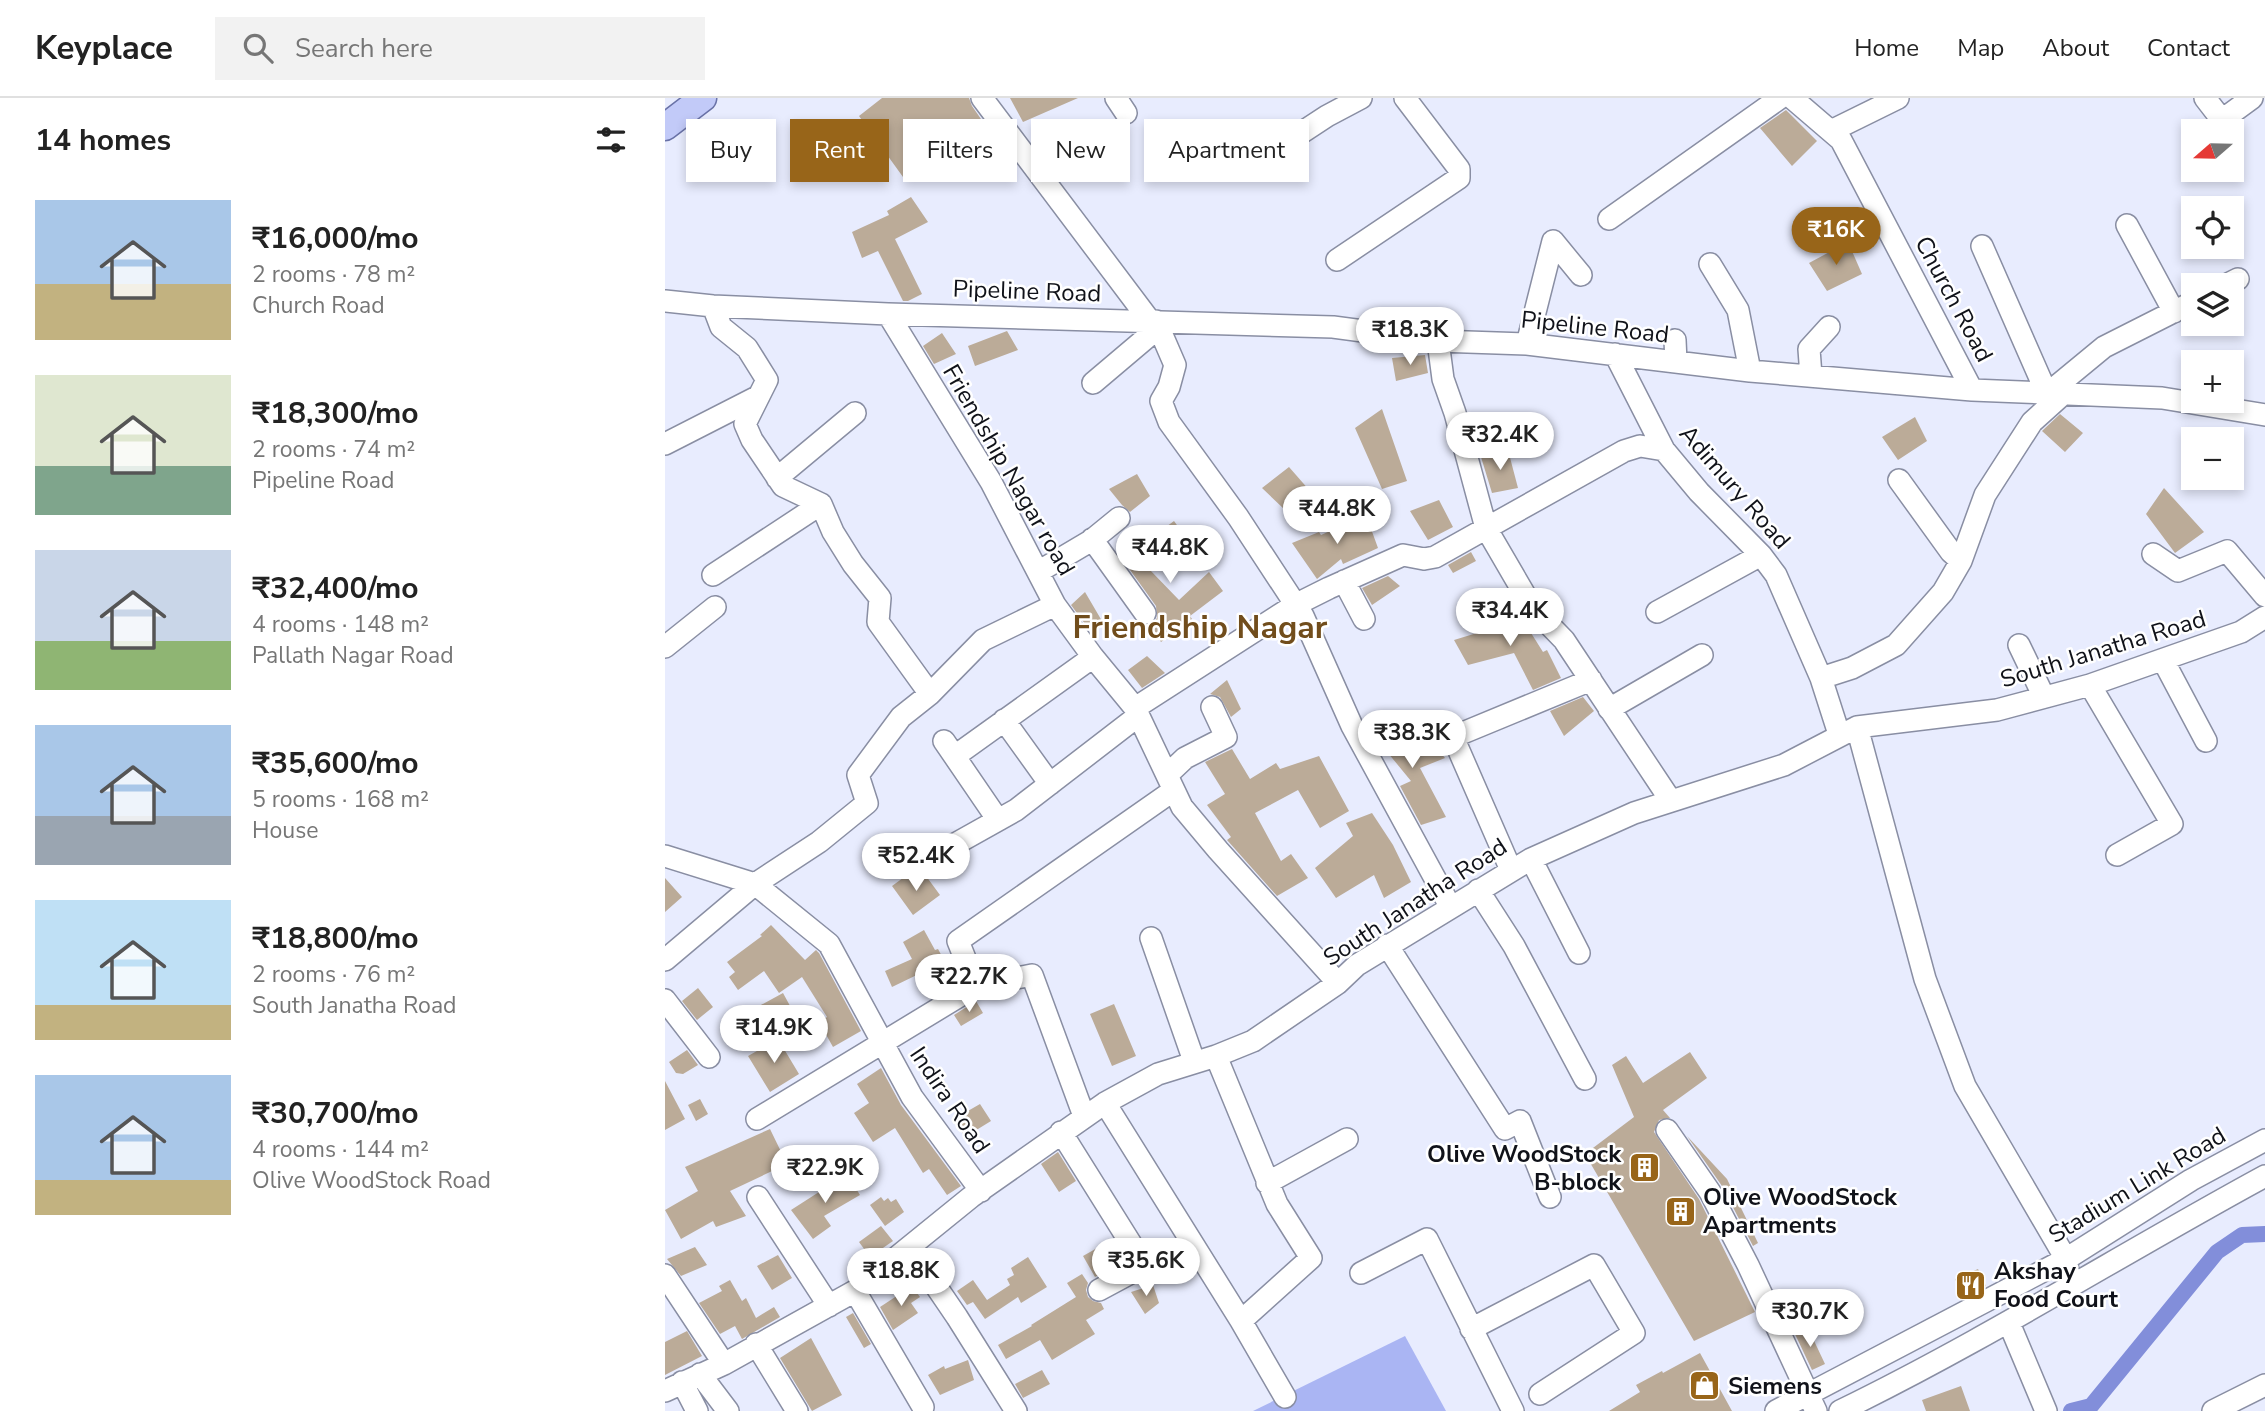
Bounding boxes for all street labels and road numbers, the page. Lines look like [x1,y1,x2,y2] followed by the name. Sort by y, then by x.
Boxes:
[1907,230,2001,368] street label: Church Road
[952,272,1102,310] street label: Pipeline Road
[1519,303,1671,351] street label: Pipeline Road
[935,359,1083,581] street label: Friendship Nagar road
[1672,418,1798,556] street label: Adimury Road
[1996,603,2210,695] street label: South Janatha Road
[1317,830,1513,974] street label: South Janatha Road
[902,1040,998,1160] street label: Indira Road
[2042,1119,2232,1251] street label: Stadium Link Road

